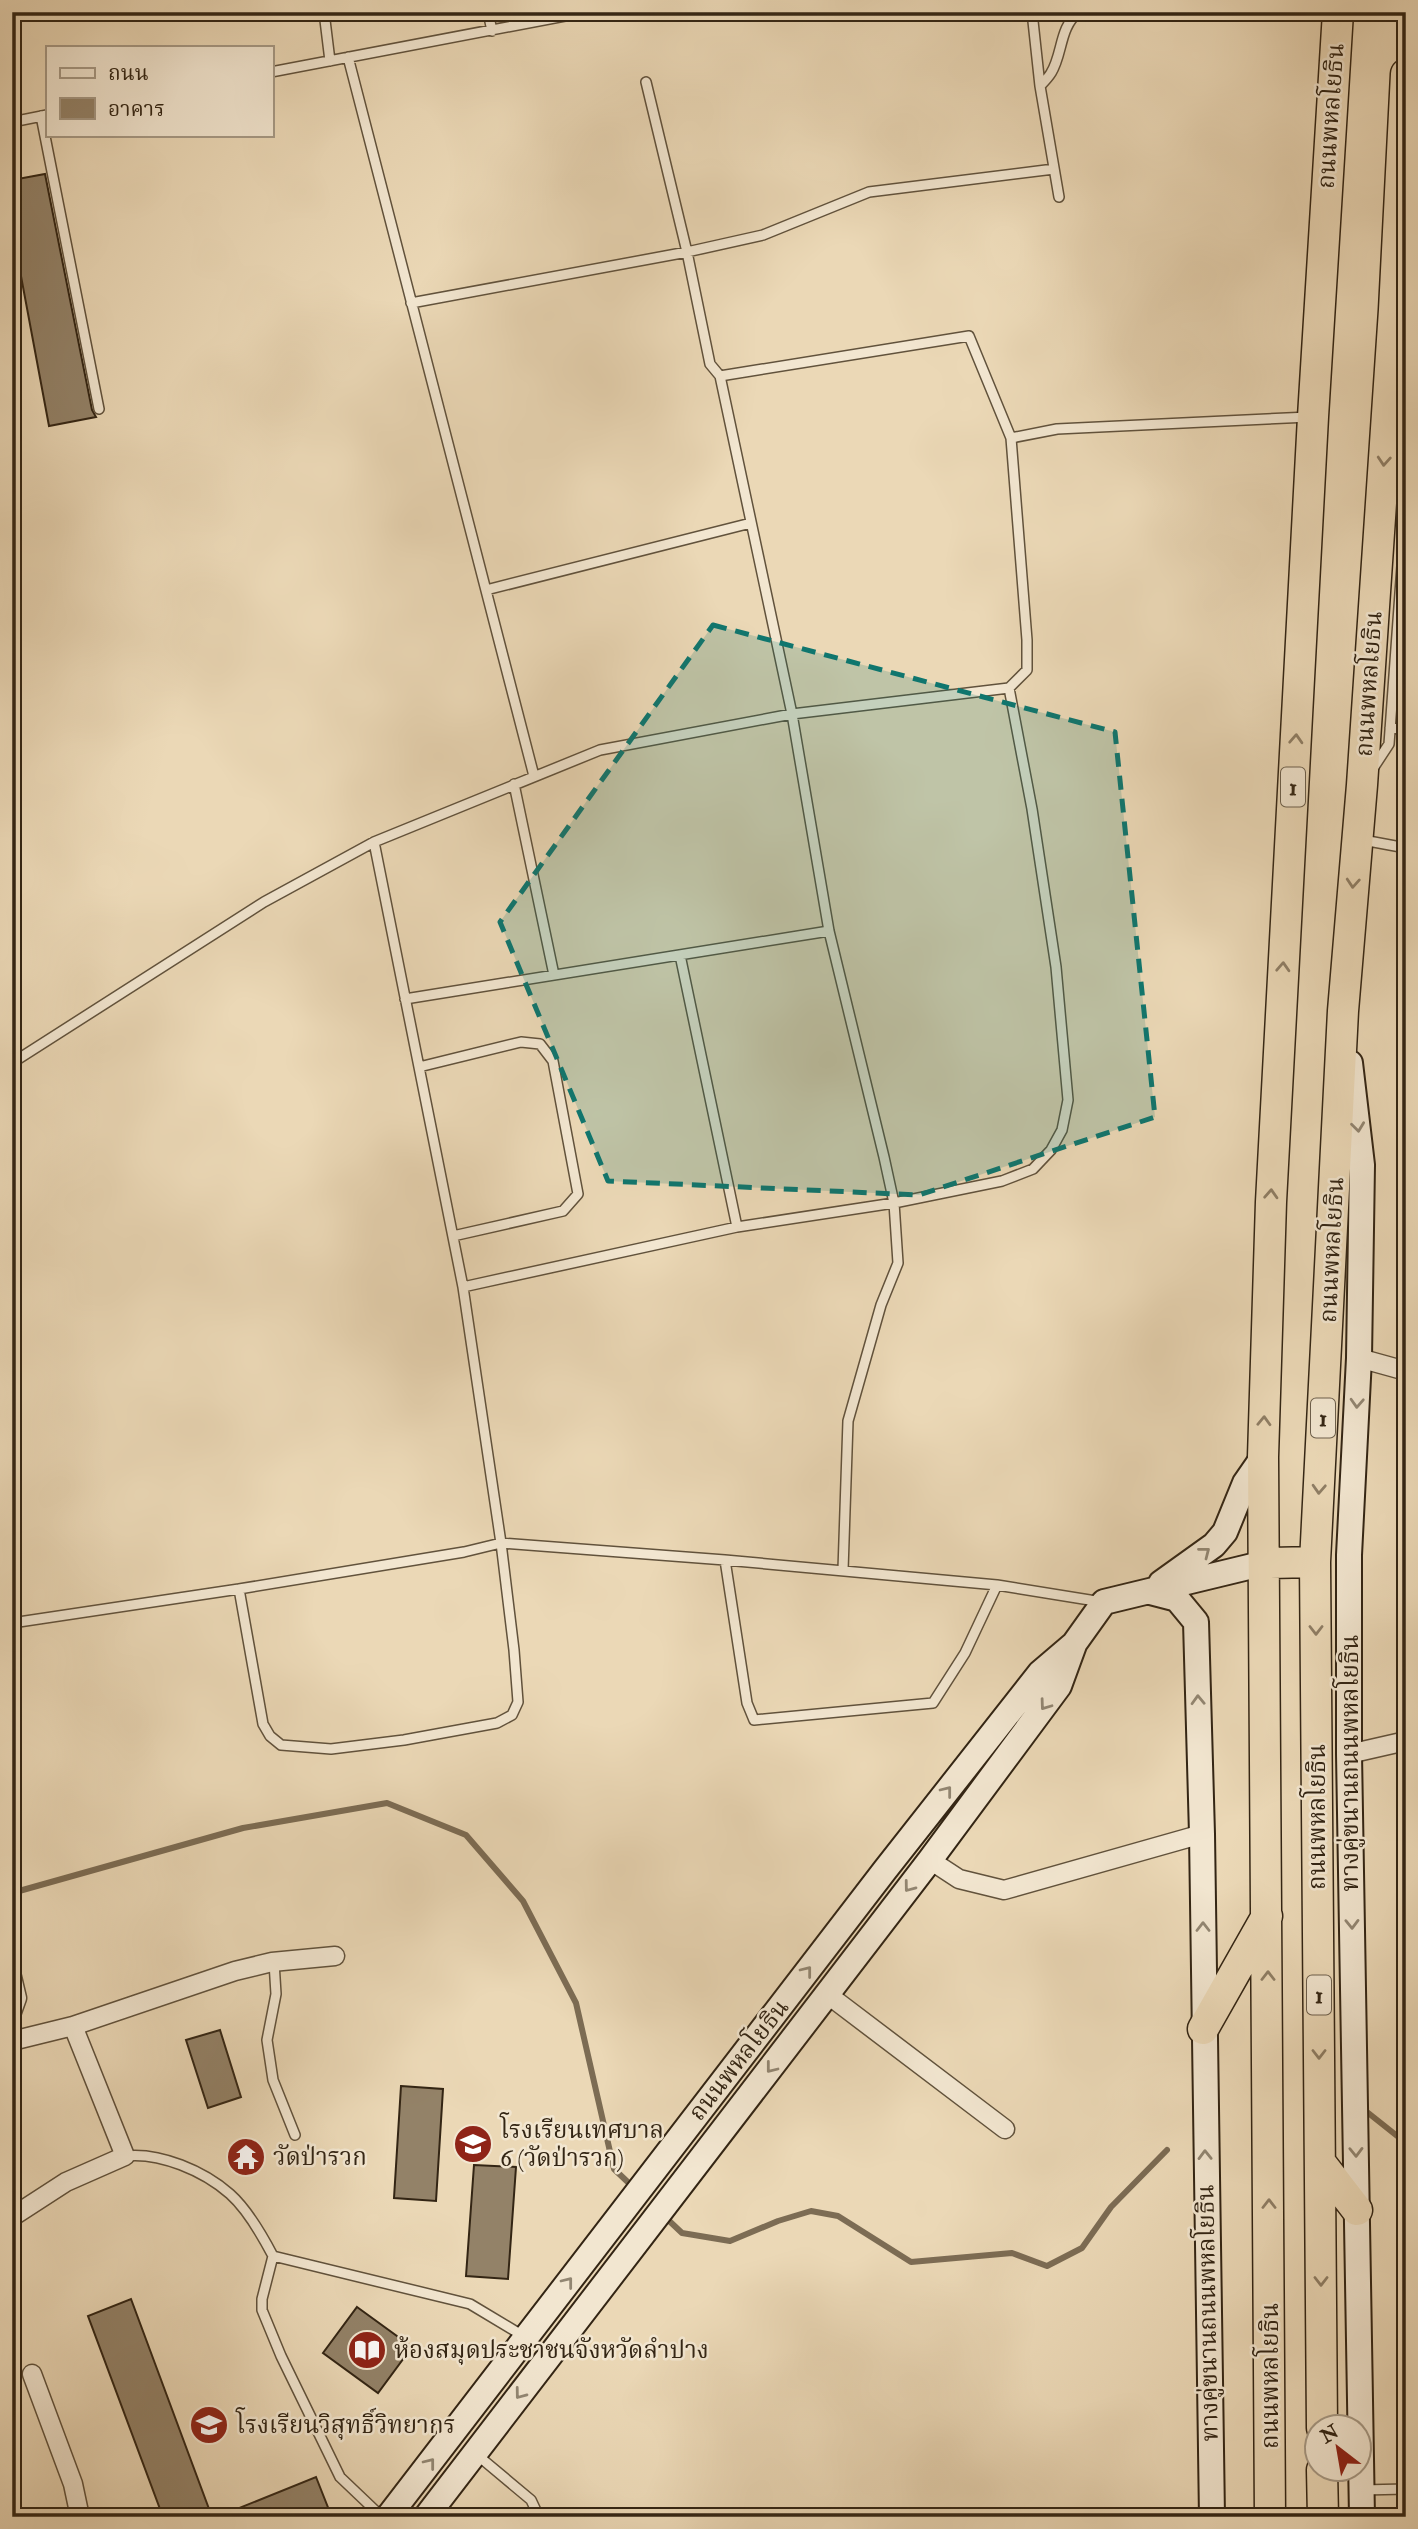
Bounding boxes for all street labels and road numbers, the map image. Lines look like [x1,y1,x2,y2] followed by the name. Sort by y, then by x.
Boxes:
[1307,42,1352,190] street label: ถนนพหลโยธิน
[1345,610,1390,758] street label: ถนนพหลโยธิน
[1281,768,1305,806] road number: 1
[1310,1176,1351,1324] street label: ถนนพหลโยธิน
[1311,1399,1335,1438] road number: 1
[1332,1635,1366,1891] street label: ทางคู่ขนานถนนพหลโยธิน
[1299,1744,1333,1890] street label: ถนนพหลโยธิน
[1307,1976,1331,2014] road number: 1
[679,1991,796,2127] street label: ถนนพหลโยธิน
[1187,2184,1226,2442] street label: ทางคู่ขนานถนนพหลโยธิน
[1252,2303,1286,2449] street label: ถนนพหลโยธิน

